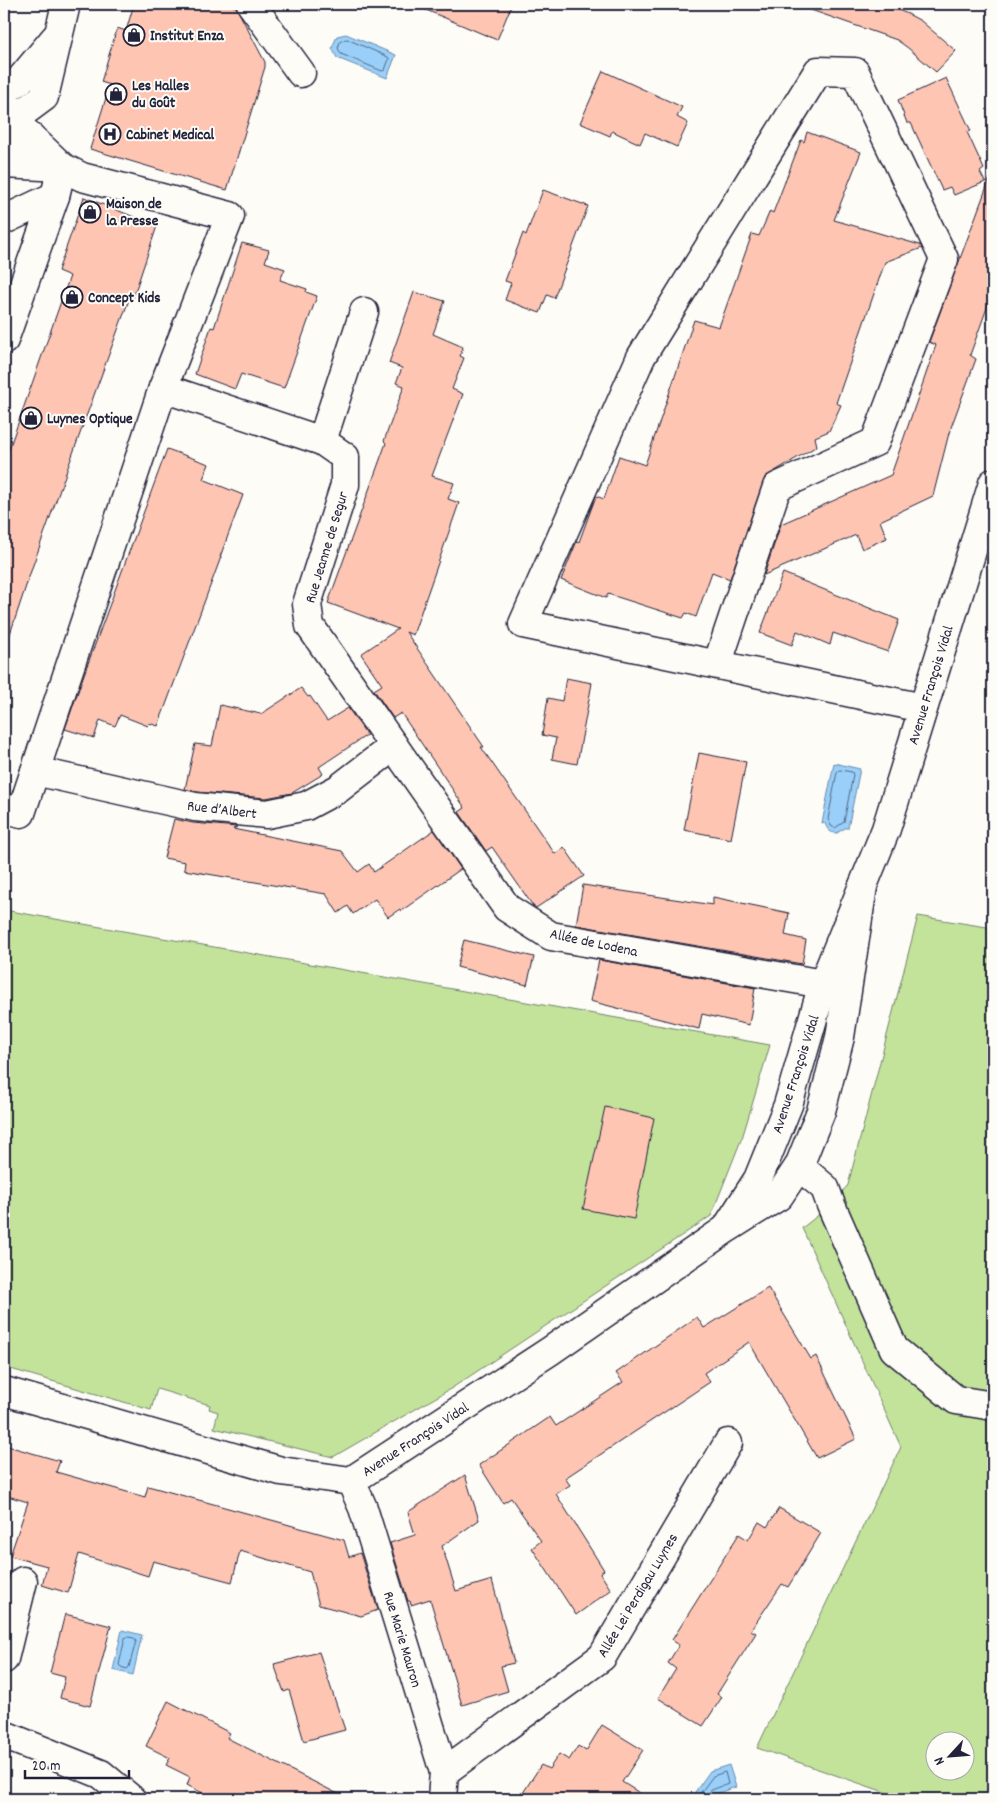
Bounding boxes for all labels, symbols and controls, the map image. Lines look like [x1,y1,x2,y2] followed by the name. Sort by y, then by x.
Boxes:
[122,23,146,47] shop icon: Institut Enza
[150,26,225,48] place label: Institut Enza
[132,76,189,115] place label: Les Halles du Goût
[104,82,128,106] shop icon: Les Halles du Goût
[98,122,122,146] hospital icon: Cabinet Medical
[126,125,214,147] place label: Cabinet Medical
[106,194,162,233] place label: Maison de la Presse
[78,200,102,224] shop icon: Maison de la Presse
[60,285,84,309] shop icon: Concept Kids
[88,288,161,310] place label: Concept Kids
[19,406,43,430] shop icon: Luynes Optique
[47,409,133,431] place label: Luynes Optique
[300,489,355,606] street label: Rue Jeanne de Segur
[903,623,961,748] street label: Avenue François Vidal
[186,796,258,826] street label: Rue d’Albert
[548,924,640,964] street label: Allée de Lodena
[767,1012,827,1137] street label: Avenue François Vidal
[358,1398,474,1484] street label: Avenue François Vidal
[593,1530,685,1662] street label: Allée Lei Perdigau Luynes
[376,1589,426,1690] street label: Rue Marie Mauron
[924,1730,974,1780] north arrow
[25,1748,129,1780] scale bar
[930,1753,951,1768] text: N
[32,1756,60,1778] text: 20 m

